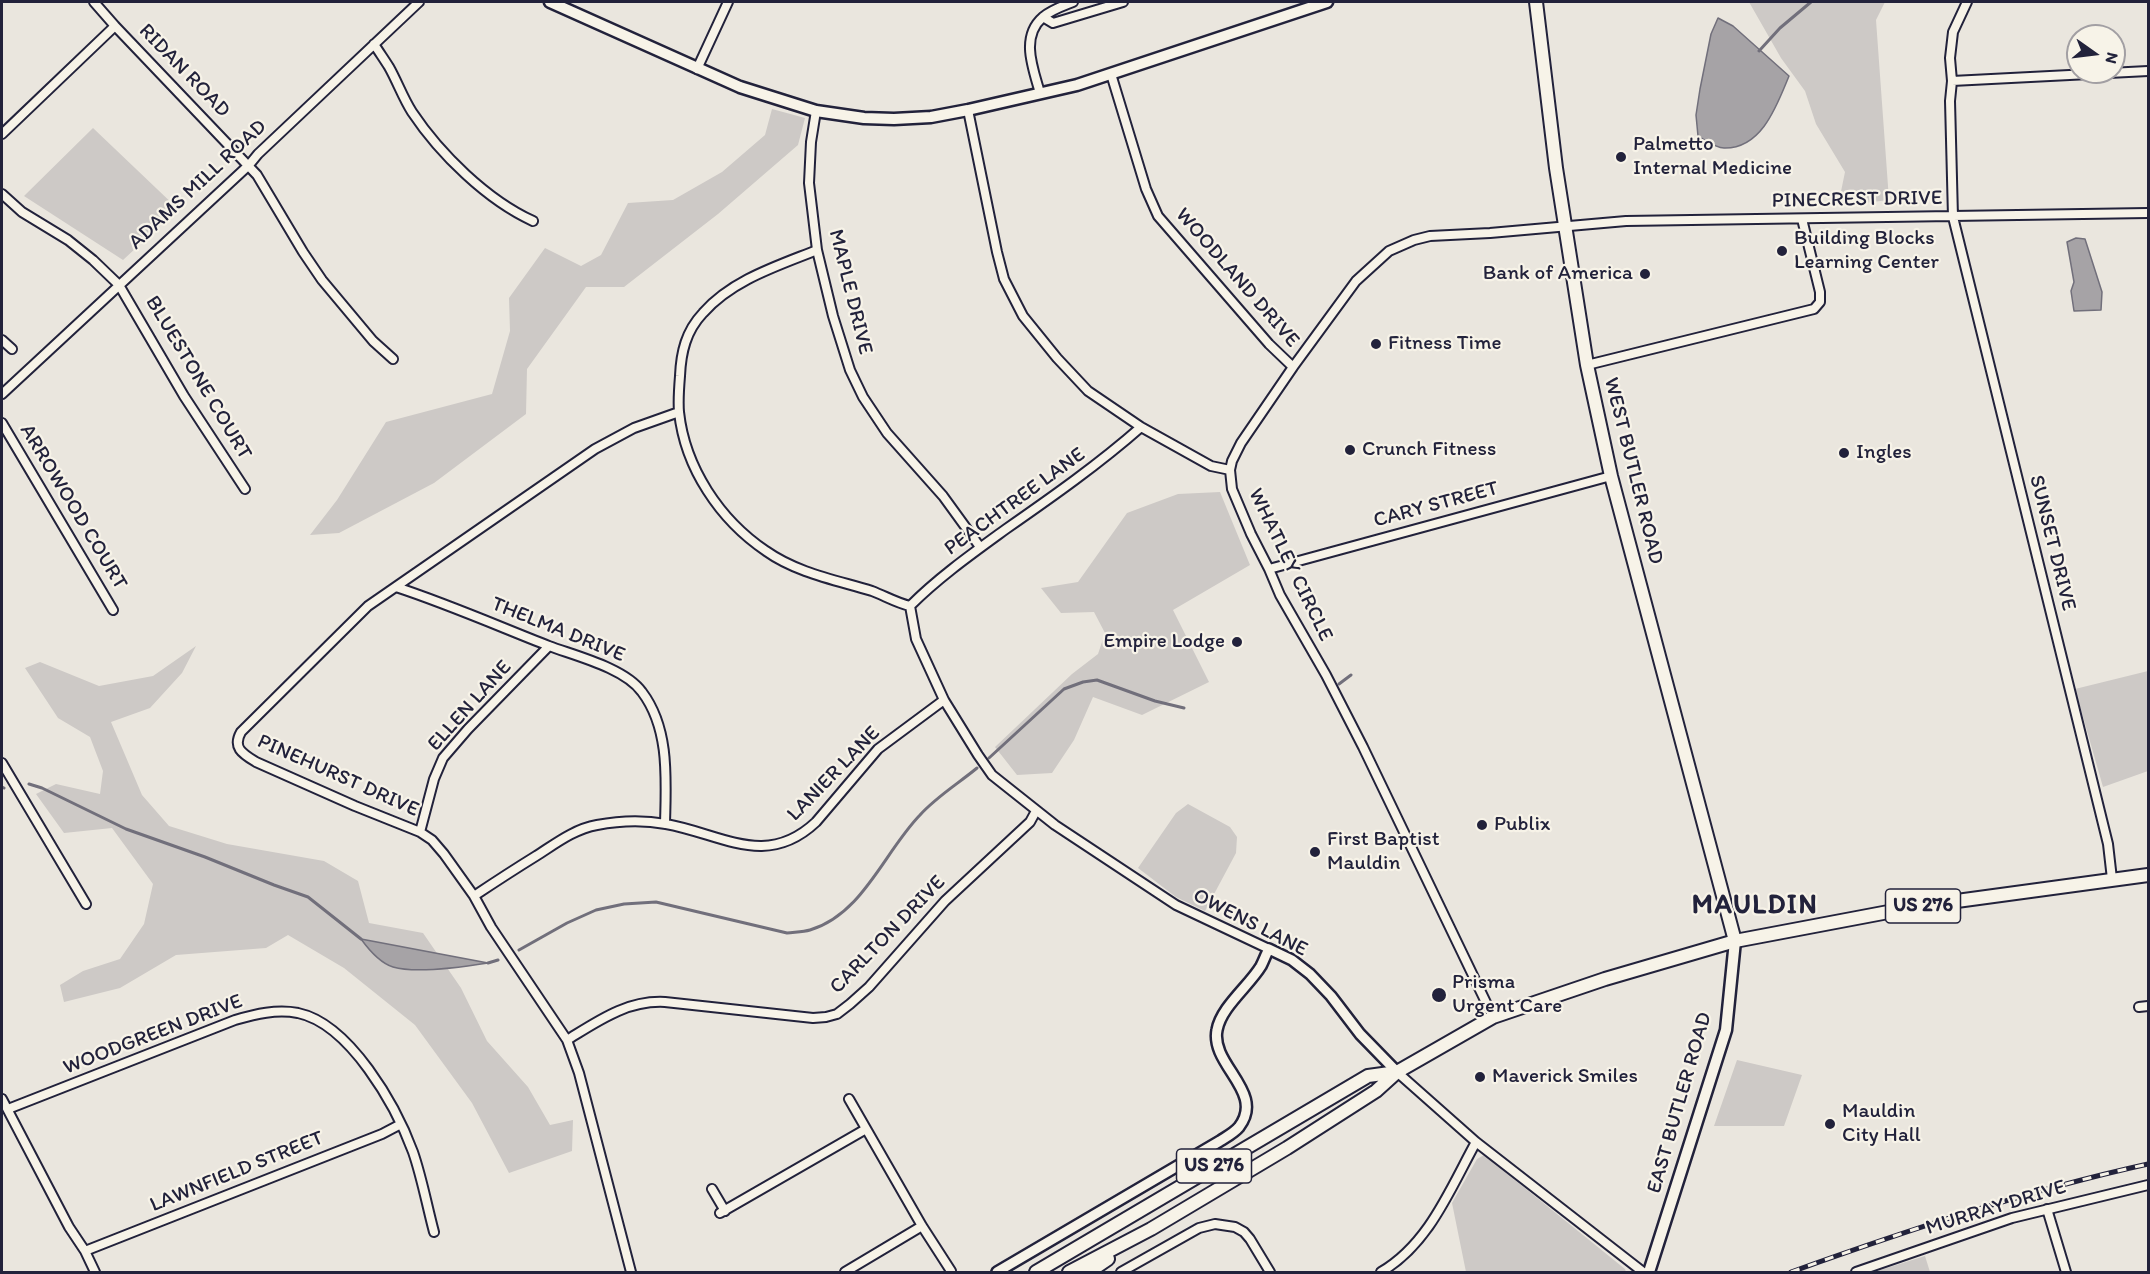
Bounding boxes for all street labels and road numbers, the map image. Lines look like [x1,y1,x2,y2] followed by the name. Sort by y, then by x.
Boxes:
[133,19,235,123] street label: RIDAN ROAD
[124,115,272,255] street label: ADAMS MILL ROAD
[1771,186,1943,214] street label: PINECREST DRIVE
[1170,203,1304,353] street label: WOODLAND DRIVE
[822,227,878,357] street label: MAPLE DRIVE
[139,292,257,464] street label: BLUESTONE COURT
[1598,375,1668,567] street label: WEST BUTLER ROAD
[14,420,132,594] street label: ARROWOOD COURT
[940,442,1090,562] street label: PEACHTREE LANE
[2023,473,2081,613] street label: SUNSET DRIVE
[1371,476,1501,534] street label: CARY STREET
[1242,484,1338,646] street label: WHATLEY CIRCLE
[487,592,629,668] street label: THELMA DRIVE
[423,655,517,757] street label: ELLEN LANE
[782,721,886,827] street label: LANIER LANE
[253,729,423,823] street label: PINEHURST DRIVE
[825,870,951,1000] street label: CARLTON DRIVE
[1188,883,1312,963] street label: OWENS LANE
[1886,889,1960,923] road number: US 276
[60,989,246,1081] street label: WOODGREEN DRIVE
[1642,1010,1718,1196] street label: EAST BUTLER ROAD
[147,1126,327,1218] street label: LAWNFIELD STREET
[1176,1149,1252,1183] road number: US 276
[1923,1175,2069,1241] street label: MURRAY DRIVE

